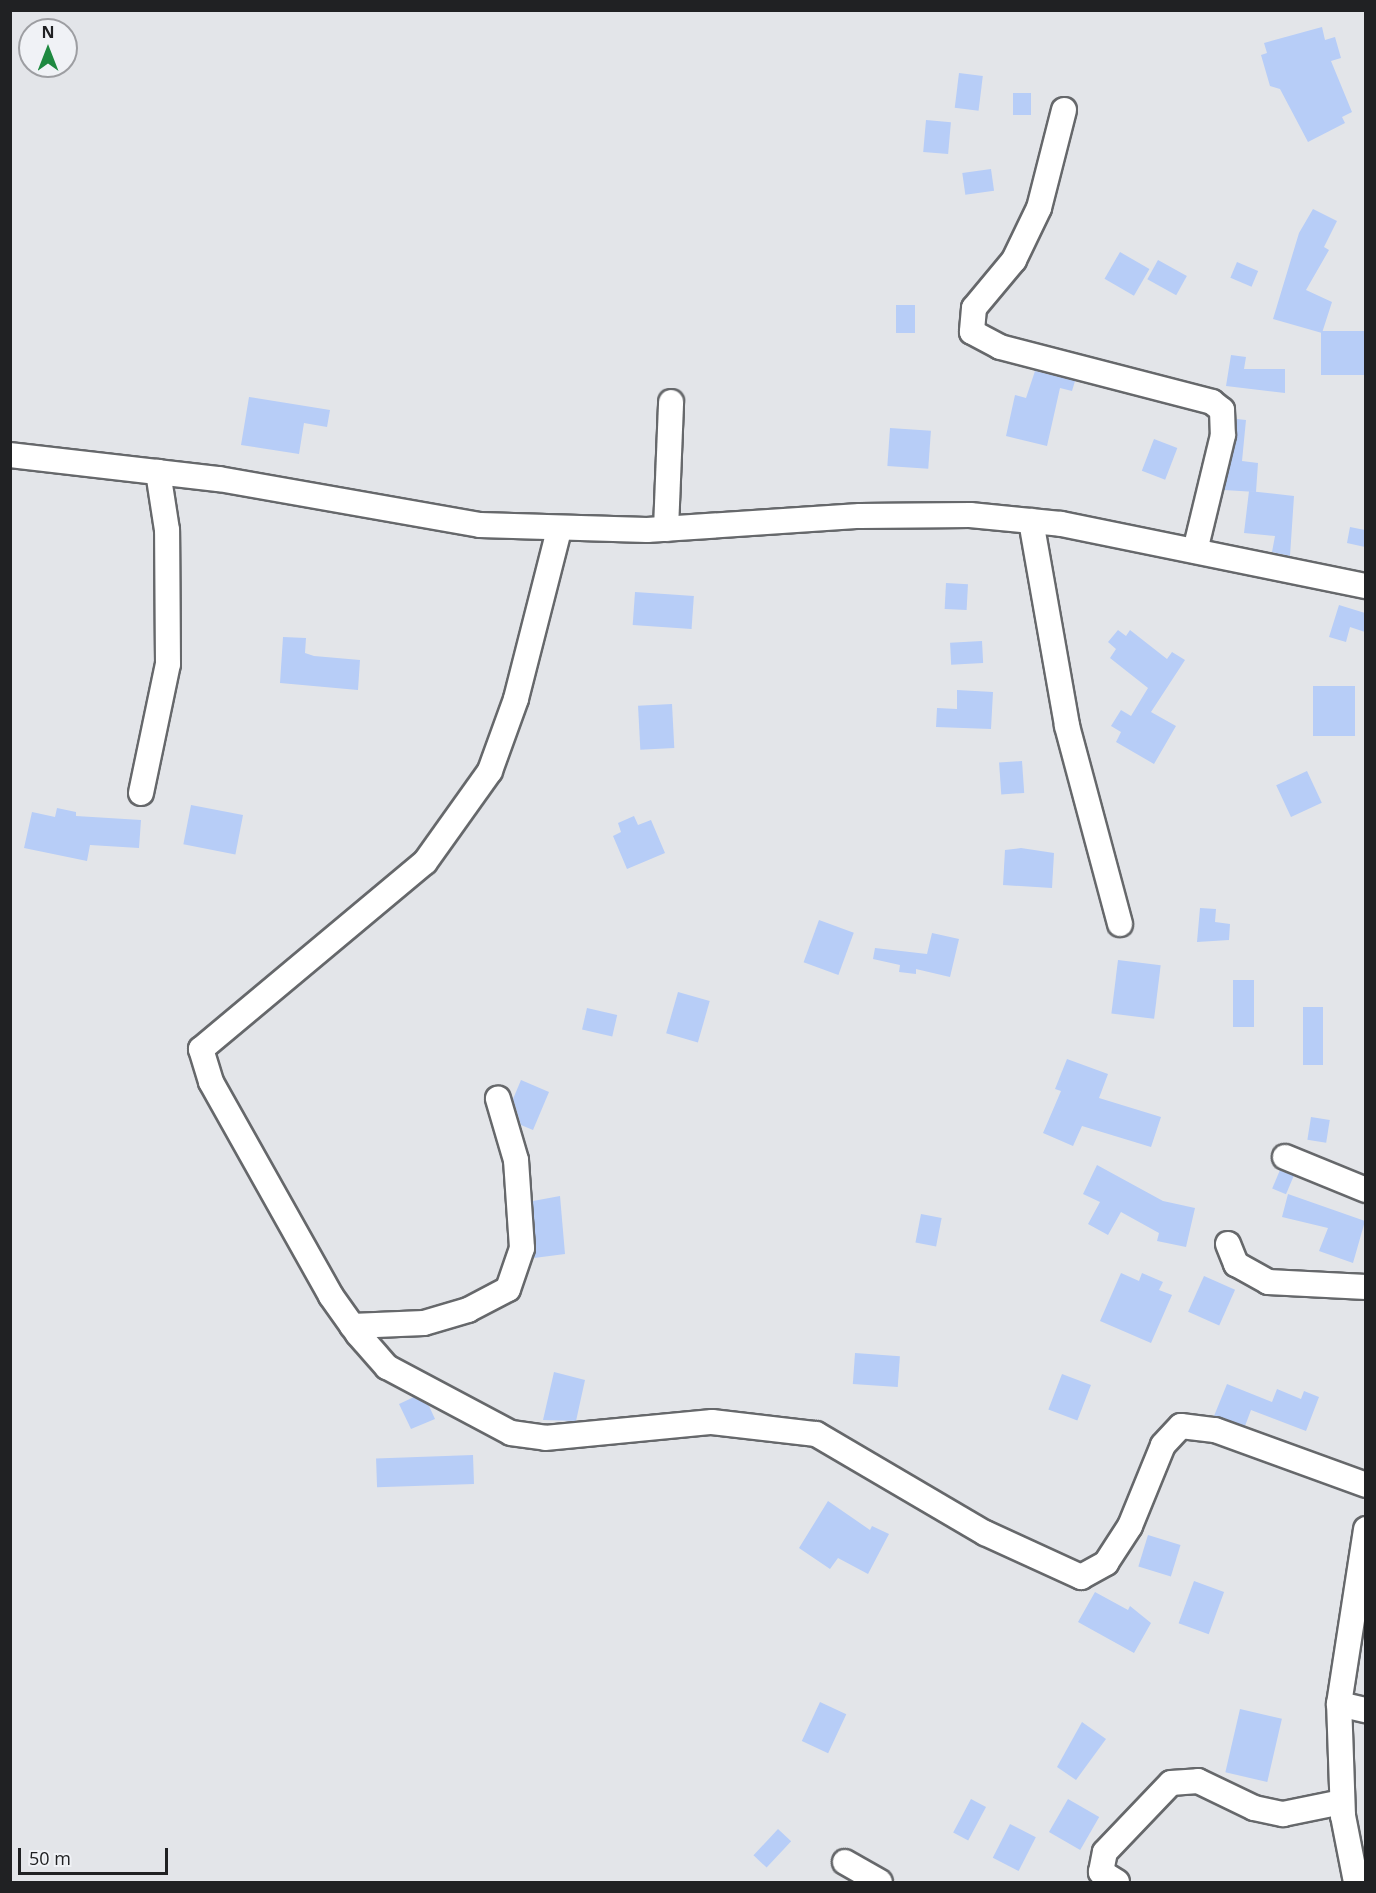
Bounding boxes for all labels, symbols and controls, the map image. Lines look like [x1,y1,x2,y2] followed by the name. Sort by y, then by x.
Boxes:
[18,18,78,78] north arrow
[41,21,55,43] text: N
[21,1836,171,1874] scale bar
[29,1846,71,1870] text: 50 m

